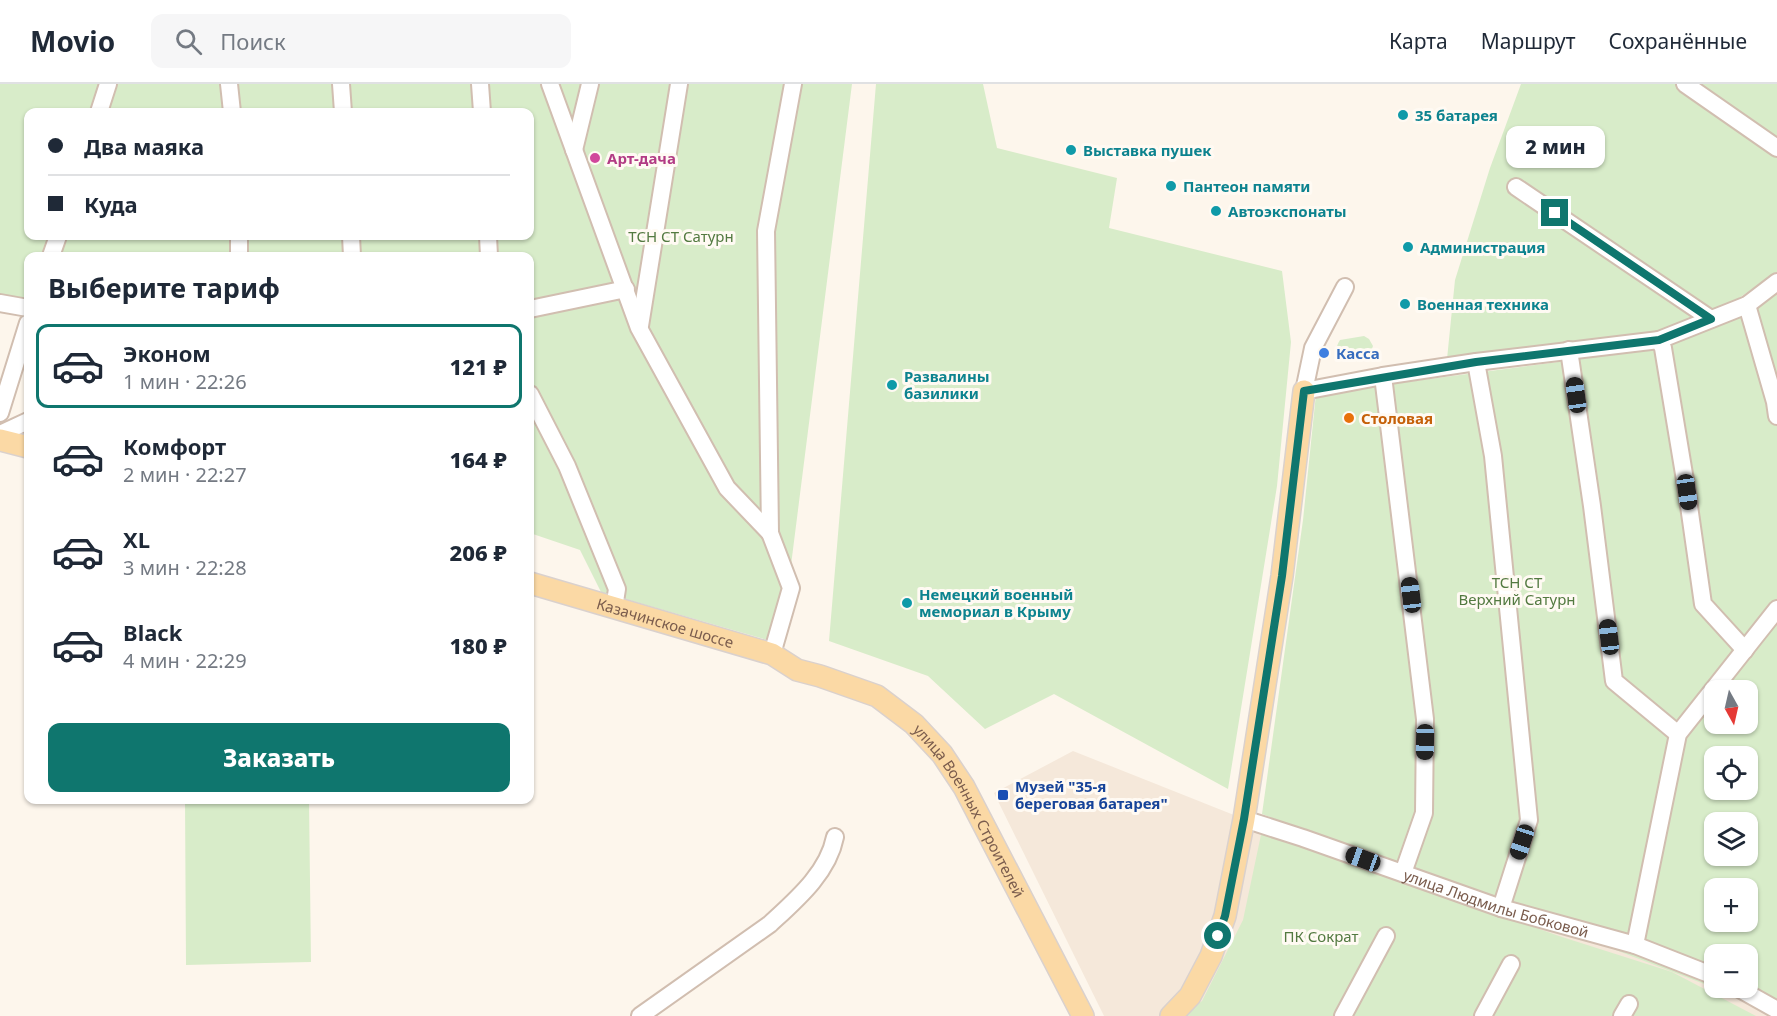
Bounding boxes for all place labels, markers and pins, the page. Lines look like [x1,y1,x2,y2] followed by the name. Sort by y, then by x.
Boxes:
[1415,105,1498,125] place label: 35 батарея
[1396,108,1410,122] marker: 35 батарея
[1083,140,1212,160] place label: Выставка пушек
[1064,143,1078,157] marker: Выставка пушек
[607,148,676,168] place label: Арт-дача
[588,151,602,165] marker: Арт-дача
[1183,176,1310,196] place label: Пантеон памяти
[1164,179,1178,193] marker: Пантеон памяти
[1228,201,1347,221] place label: Автоэкспонаты
[1209,204,1223,218] marker: Автоэкспонаты
[1420,237,1545,257] place label: Администрация
[1401,240,1415,254] marker: Администрация
[1417,294,1549,314] place label: Военная техника
[1398,297,1412,311] marker: Военная техника
[1336,343,1380,363] place label: Касса
[1317,346,1331,360] marker: Касса
[904,366,990,403] place label: Развалины базилики
[885,378,899,392] marker: Развалины базилики
[1361,408,1433,428] place label: Столовая
[1342,411,1356,425] marker: Столовая
[919,584,1073,621] place label: Немецкий военный мемориал в Крыму
[900,596,914,610] marker: Немецкий военный мемориал в Крыму
[1015,776,1168,813] place label: Музей "35-я береговая батарея"
[996,788,1010,802] marker: Музей "35-я береговая батарея"

